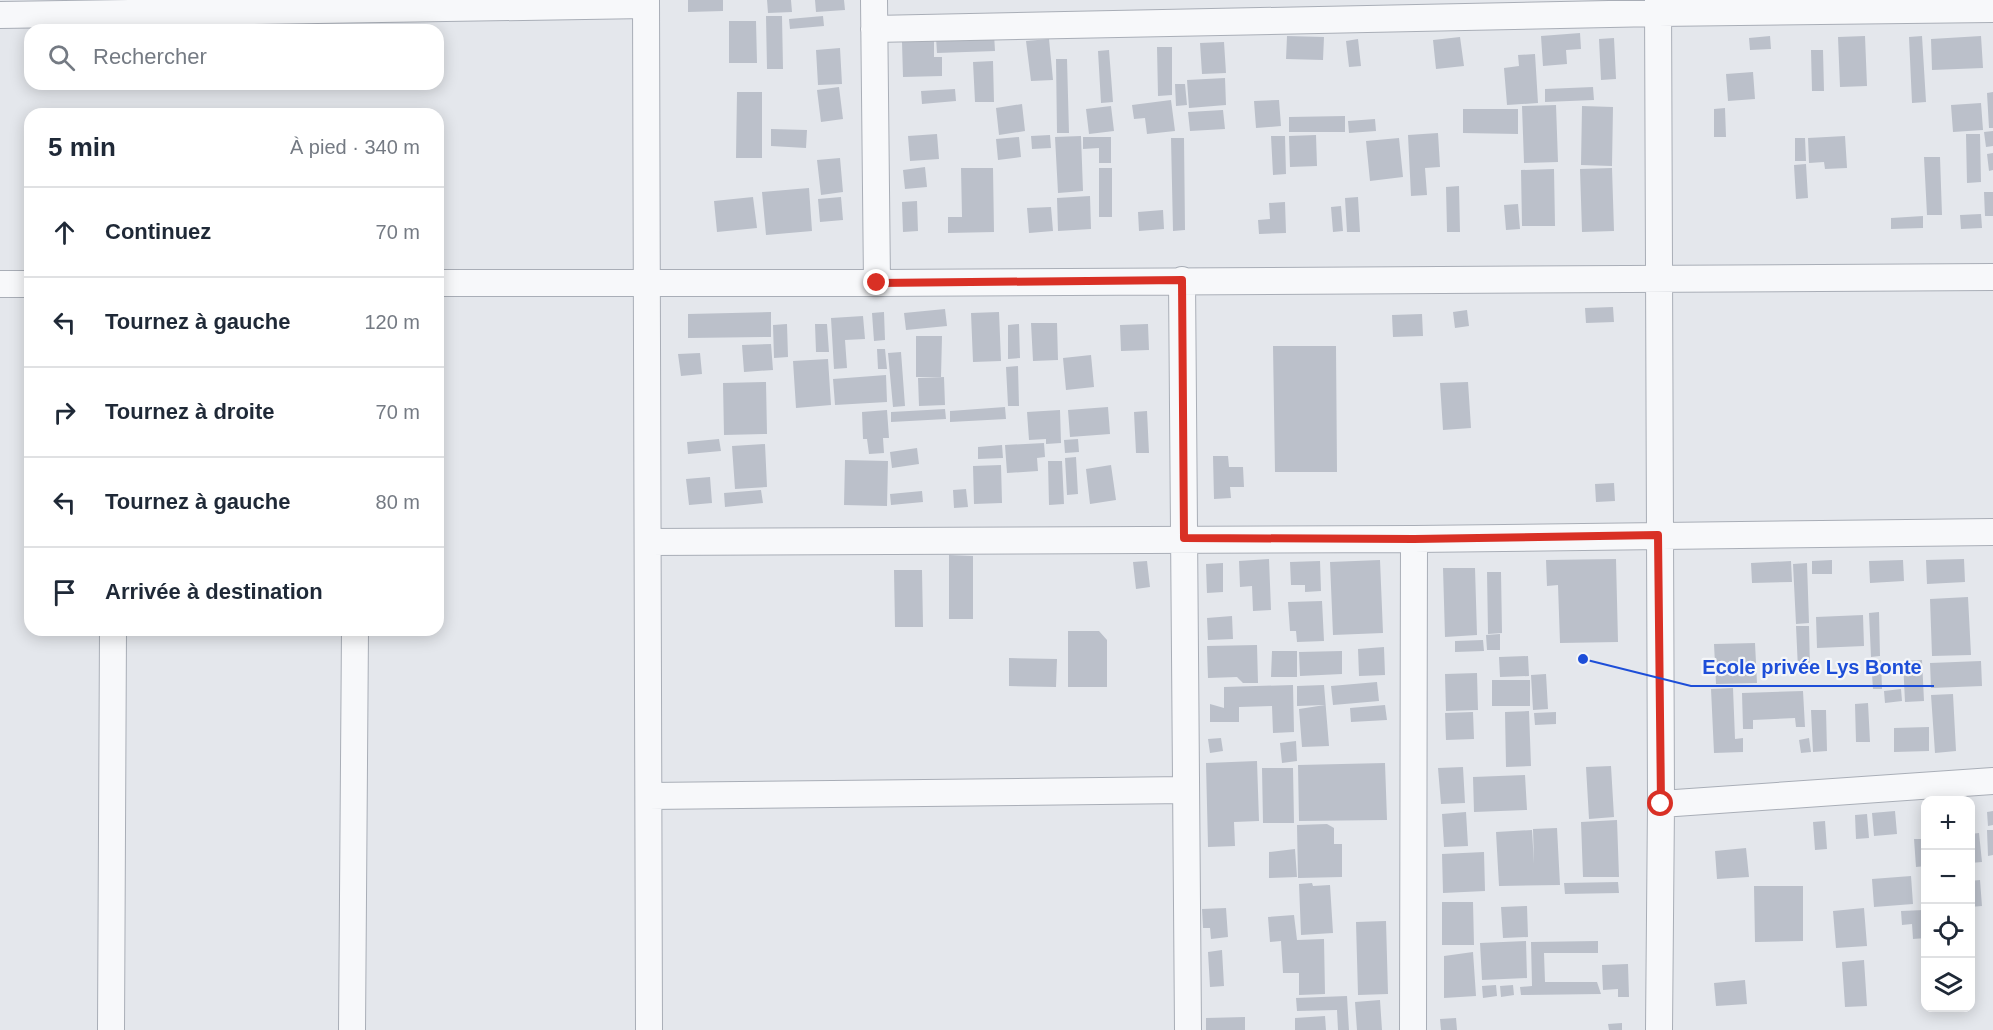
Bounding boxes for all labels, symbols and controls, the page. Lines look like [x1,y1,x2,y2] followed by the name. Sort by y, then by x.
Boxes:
[24,24,444,90] search box
[45,41,78,74] icon: search
[93,44,207,69] text: Rechercher
[48,132,116,162] text: 5 min
[290,136,420,158] text: À pied · 340 m
[48,216,81,249] icon: ahead
[105,219,211,244] text: Continuez
[376,221,420,243] text: 70 m
[863,269,889,295] route end
[48,306,81,339] icon: left
[105,309,290,334] text: Tournez à gauche
[364,311,420,333] text: 120 m
[48,396,81,429] icon: right
[105,399,275,424] text: Tournez à droite
[376,401,420,423] text: 70 m
[48,486,81,519] icon: left
[105,489,290,514] text: Tournez à gauche
[376,491,420,513] text: 80 m
[48,576,81,609] icon: arrive
[105,579,323,604] text: Arrivée à destination
[1691,648,1934,686] callout: Ecole privée Lys Bonte
[1702,656,1922,678] text: Ecole privée Lys Bonte
[1647,790,1673,816] route start
[1921,796,1975,1012] map controls
[1921,796,1975,850] button: +
[1921,850,1975,904] button: −
[1921,904,1975,958] button: locate
[1921,958,1975,1012] button: layers

